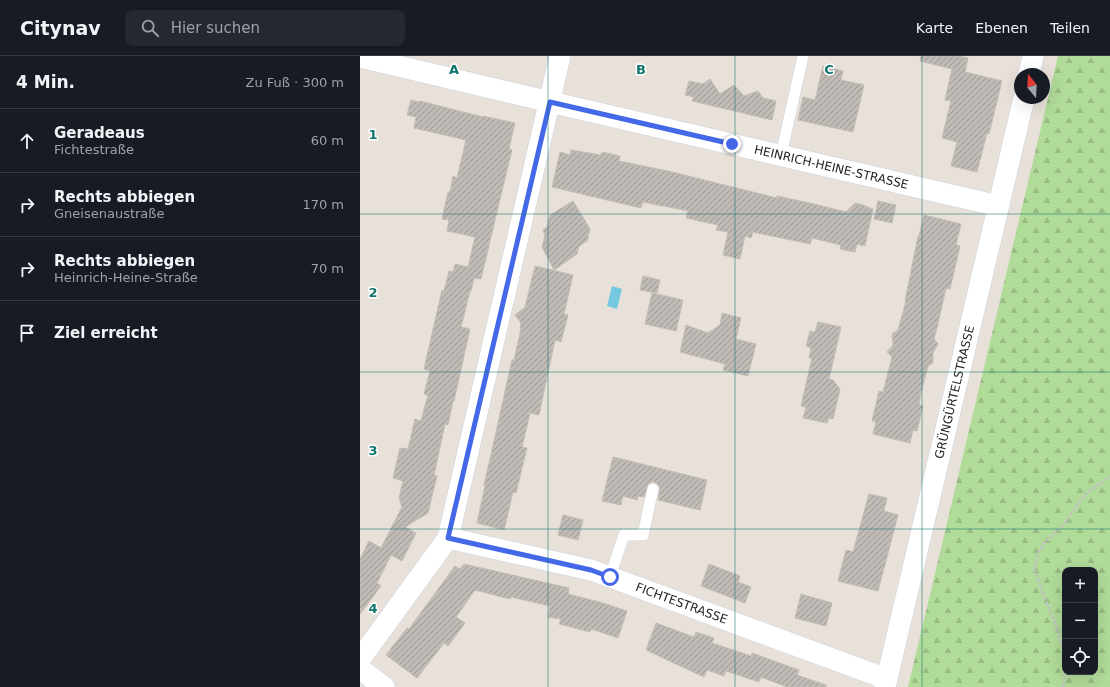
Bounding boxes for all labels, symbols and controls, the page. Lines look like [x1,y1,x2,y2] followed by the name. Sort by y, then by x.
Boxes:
[125,10,405,46] search box
[20,17,101,39] text: Citynav
[139,17,161,39] icon: search
[171,19,260,37] text: Hier suchen
[916,20,953,36] text: Karte
[975,20,1028,36] text: Ebenen
[1050,20,1090,36] text: Teilen
[449,62,459,77] text: A
[636,62,646,77] text: B
[824,62,834,77] text: C
[1014,68,1050,104] north arrow
[16,72,75,92] text: 4 Min.
[246,75,344,90] text: Zu Fuß · 300 m
[54,124,145,142] text: Geradeaus
[368,127,378,142] text: 1
[16,130,38,152] icon: ahead
[311,133,344,148] text: 60 m
[723,135,741,153] route end
[54,142,134,157] text: Fichtestraße
[753,143,910,192] street label: HEINRICH-HEINE-STRASSE
[54,188,195,206] text: Rechts abbiegen
[16,194,38,216] icon: right
[302,197,344,212] text: 170 m
[54,206,165,221] text: Gneisenaustraße
[54,252,195,270] text: Rechts abbiegen
[16,258,38,280] icon: right
[311,261,344,276] text: 70 m
[54,270,198,285] text: Heinrich-Heine-Straße
[368,285,378,300] text: 2
[16,322,38,344] icon: arrive
[54,324,158,342] text: Ziel erreicht
[932,324,977,460] street label: GRÜNGÜRTELSTRASSE
[368,443,378,458] text: 3
[1062,567,1098,675] map controls
[1062,567,1098,603] button: +
[601,568,619,586] route start
[634,580,729,627] street label: FICHTESTRASSE
[368,601,378,616] text: 4
[1062,603,1098,639] button: −
[1062,639,1098,675] button: locate

